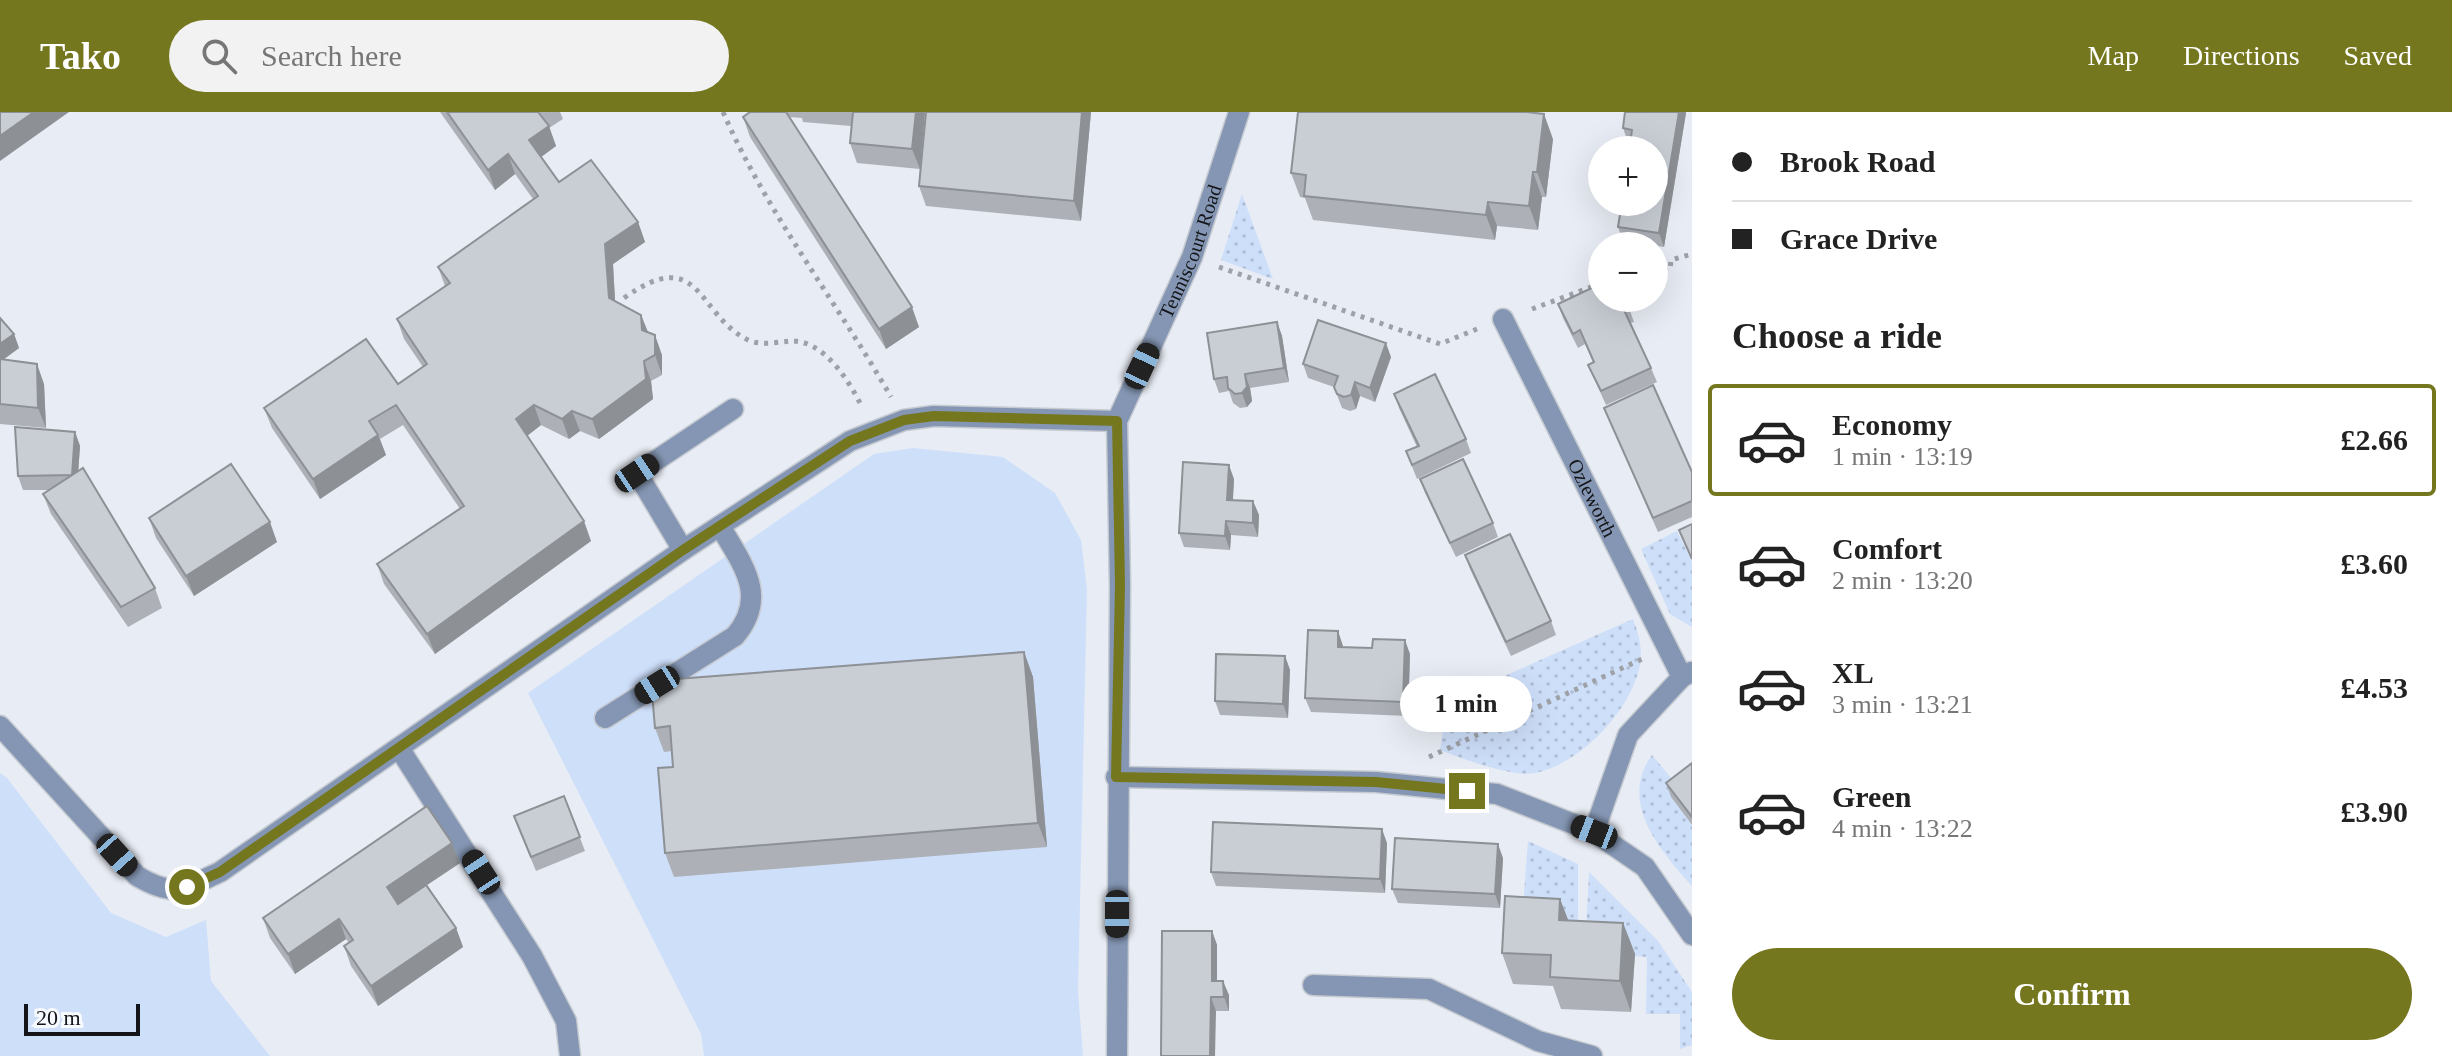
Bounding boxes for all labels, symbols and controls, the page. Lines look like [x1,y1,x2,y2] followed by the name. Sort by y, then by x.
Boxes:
[169,20,729,92] search box
[197,34,241,78] icon: search
[40,35,121,77] text: Tako
[261,39,402,72] text: Search here
[2088,40,2139,71] text: Map
[2183,40,2300,71] text: Directions
[2344,40,2412,71] text: Saved
[1588,136,1668,312] map controls
[1588,136,1668,216] button: +
[1780,145,1935,178] text: Brook Road
[1155,182,1226,322] street label: Tenniscourt Road
[1780,222,1937,255] text: Grace Drive
[1588,232,1668,312] button: −
[1732,316,1942,356] text: Choose a ride
[1121,339,1163,393] car
[1736,404,1808,476] icon: car
[1832,408,1952,441] text: Economy
[2341,423,2408,456] text: £2.66
[1832,442,1973,471] text: 1 min · 13:19
[610,450,664,496] car
[1564,455,1621,541] street label: Ozleworth
[1736,528,1808,600] icon: car
[1832,532,1942,565] text: Comfort
[2341,547,2408,580] text: £3.60
[1832,566,1973,595] text: 2 min · 13:20
[1736,652,1808,724] icon: car
[1832,656,1874,689] text: XL
[630,662,684,708] car
[2341,671,2408,704] text: £4.53
[1401,675,1533,731] callout: 1 min
[1435,689,1497,718] text: 1 min
[1832,690,1973,719] text: 3 min · 13:21
[1449,773,1485,809] route end
[1736,776,1808,848] icon: car
[1832,780,1911,813] text: Green
[2341,795,2408,828] text: £3.90
[1567,812,1621,852] car
[1832,814,1973,843] text: 4 min · 13:22
[92,829,142,881] car
[458,845,504,899] car
[169,869,205,905] route start
[1105,890,1129,938] car
[1732,948,2412,1040] button: Confirm
[24,1000,140,1036] scale bar
[36,1005,81,1030] text: 20 m

